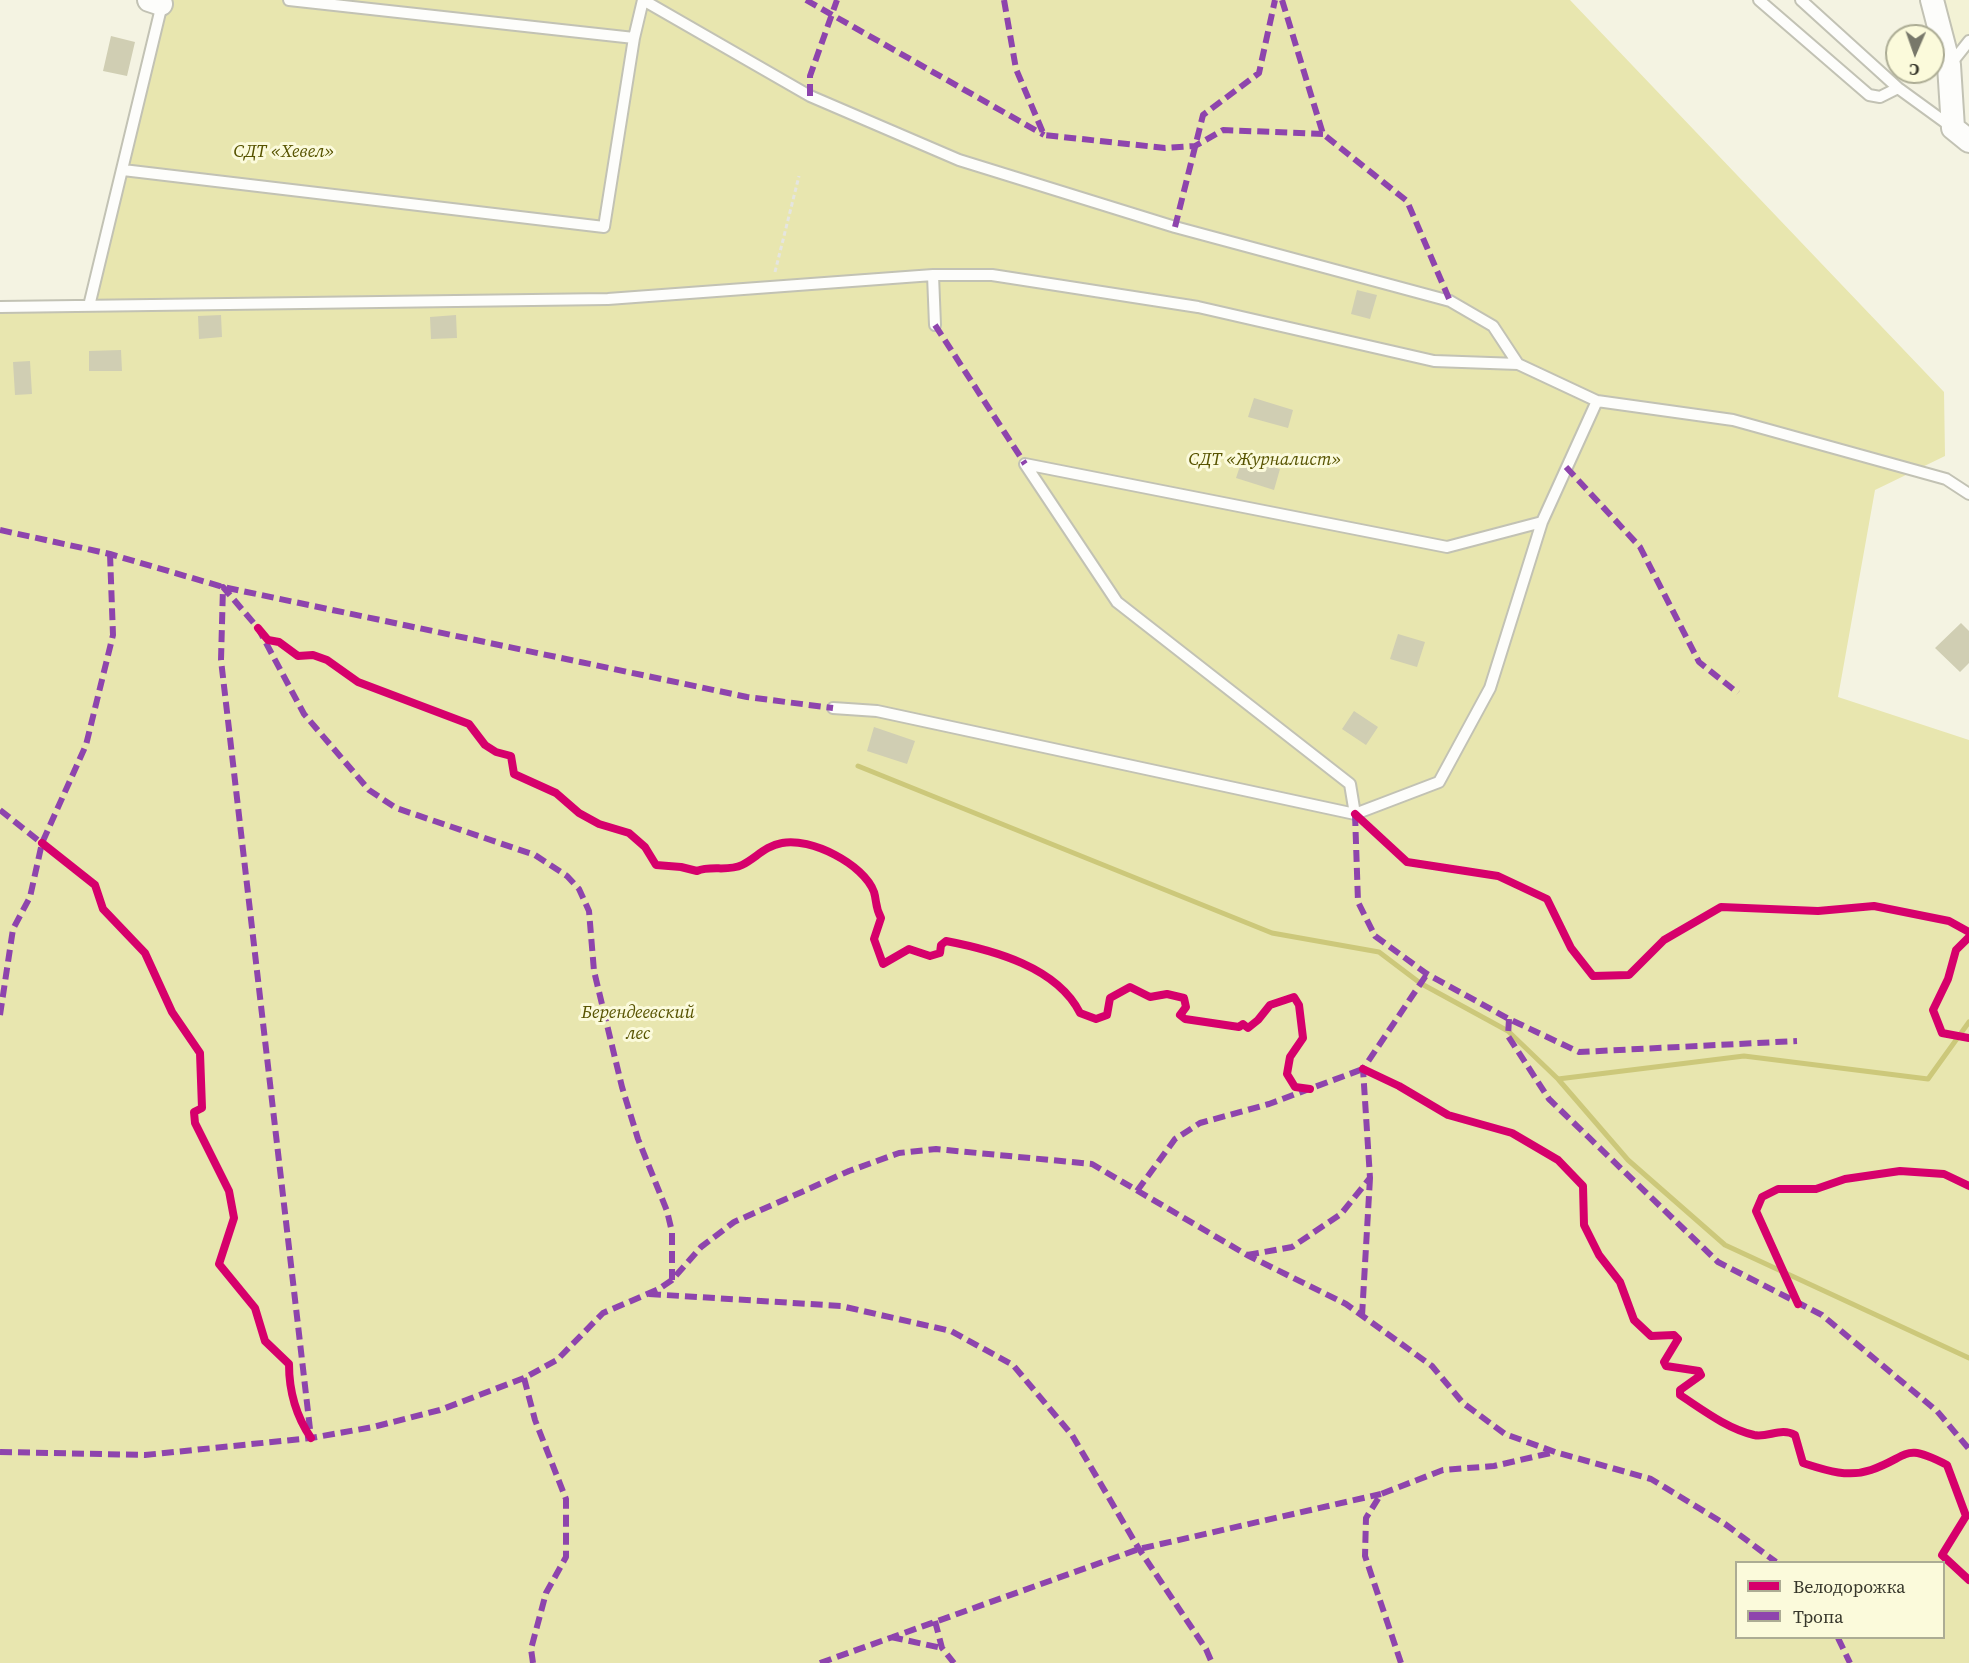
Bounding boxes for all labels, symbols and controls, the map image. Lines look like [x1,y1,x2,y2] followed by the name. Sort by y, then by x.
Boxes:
[1885,24,1945,84] north arrow
[1909,59,1920,81] text: С
[233,141,335,163] park label: СДТ «Хевел»
[1189,449,1341,471] park label: СДТ «Журналист»
[581,1002,695,1044] park label: Берендеевский лес
[1735,1561,1945,1639] legend
[1793,1574,1905,1599] text: Велодорожка
[1793,1604,1843,1629] text: Тропа

